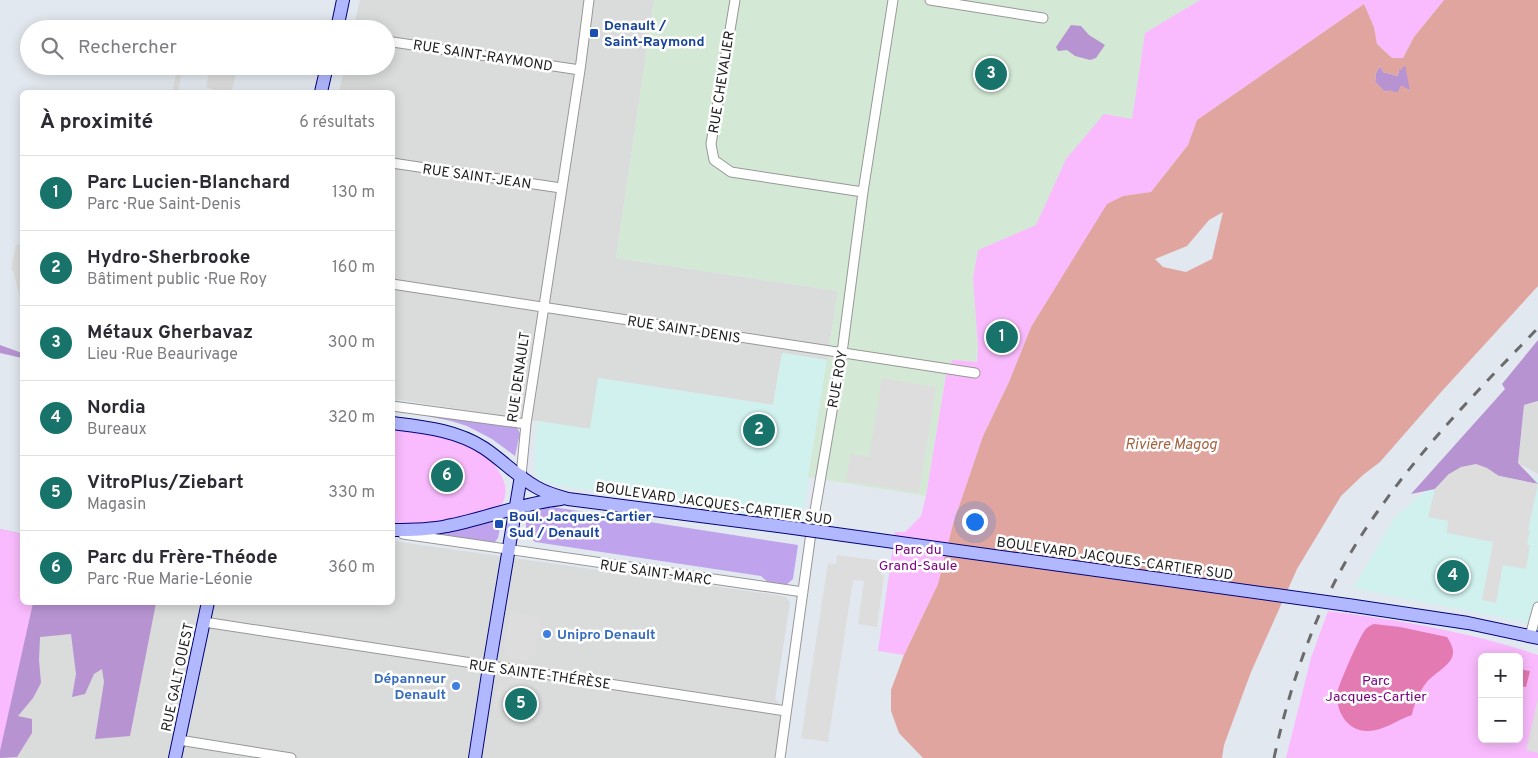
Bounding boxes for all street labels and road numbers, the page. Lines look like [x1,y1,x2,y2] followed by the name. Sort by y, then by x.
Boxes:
[706,30,739,135] street label: RUE CHEVALIER
[412,37,554,76] street label: RUE SAINT-RAYMOND
[421,161,532,194] street label: RUE SAINT-JEAN
[626,313,742,348] street label: RUE SAINT-DENIS
[505,331,534,424] street label: RUE DENAULT
[825,349,852,409] street label: RUE ROY
[594,479,833,530] street label: BOULEVARD JACQUES-CARTIER SUD
[995,534,1234,585] street label: BOULEVARD JACQUES-CARTIER SUD
[599,557,713,590] street label: RUE SAINT-MARC
[159,621,198,733] street label: RUE GALT OUEST
[468,656,612,694] street label: RUE SAINTE-THÉRÈSE

